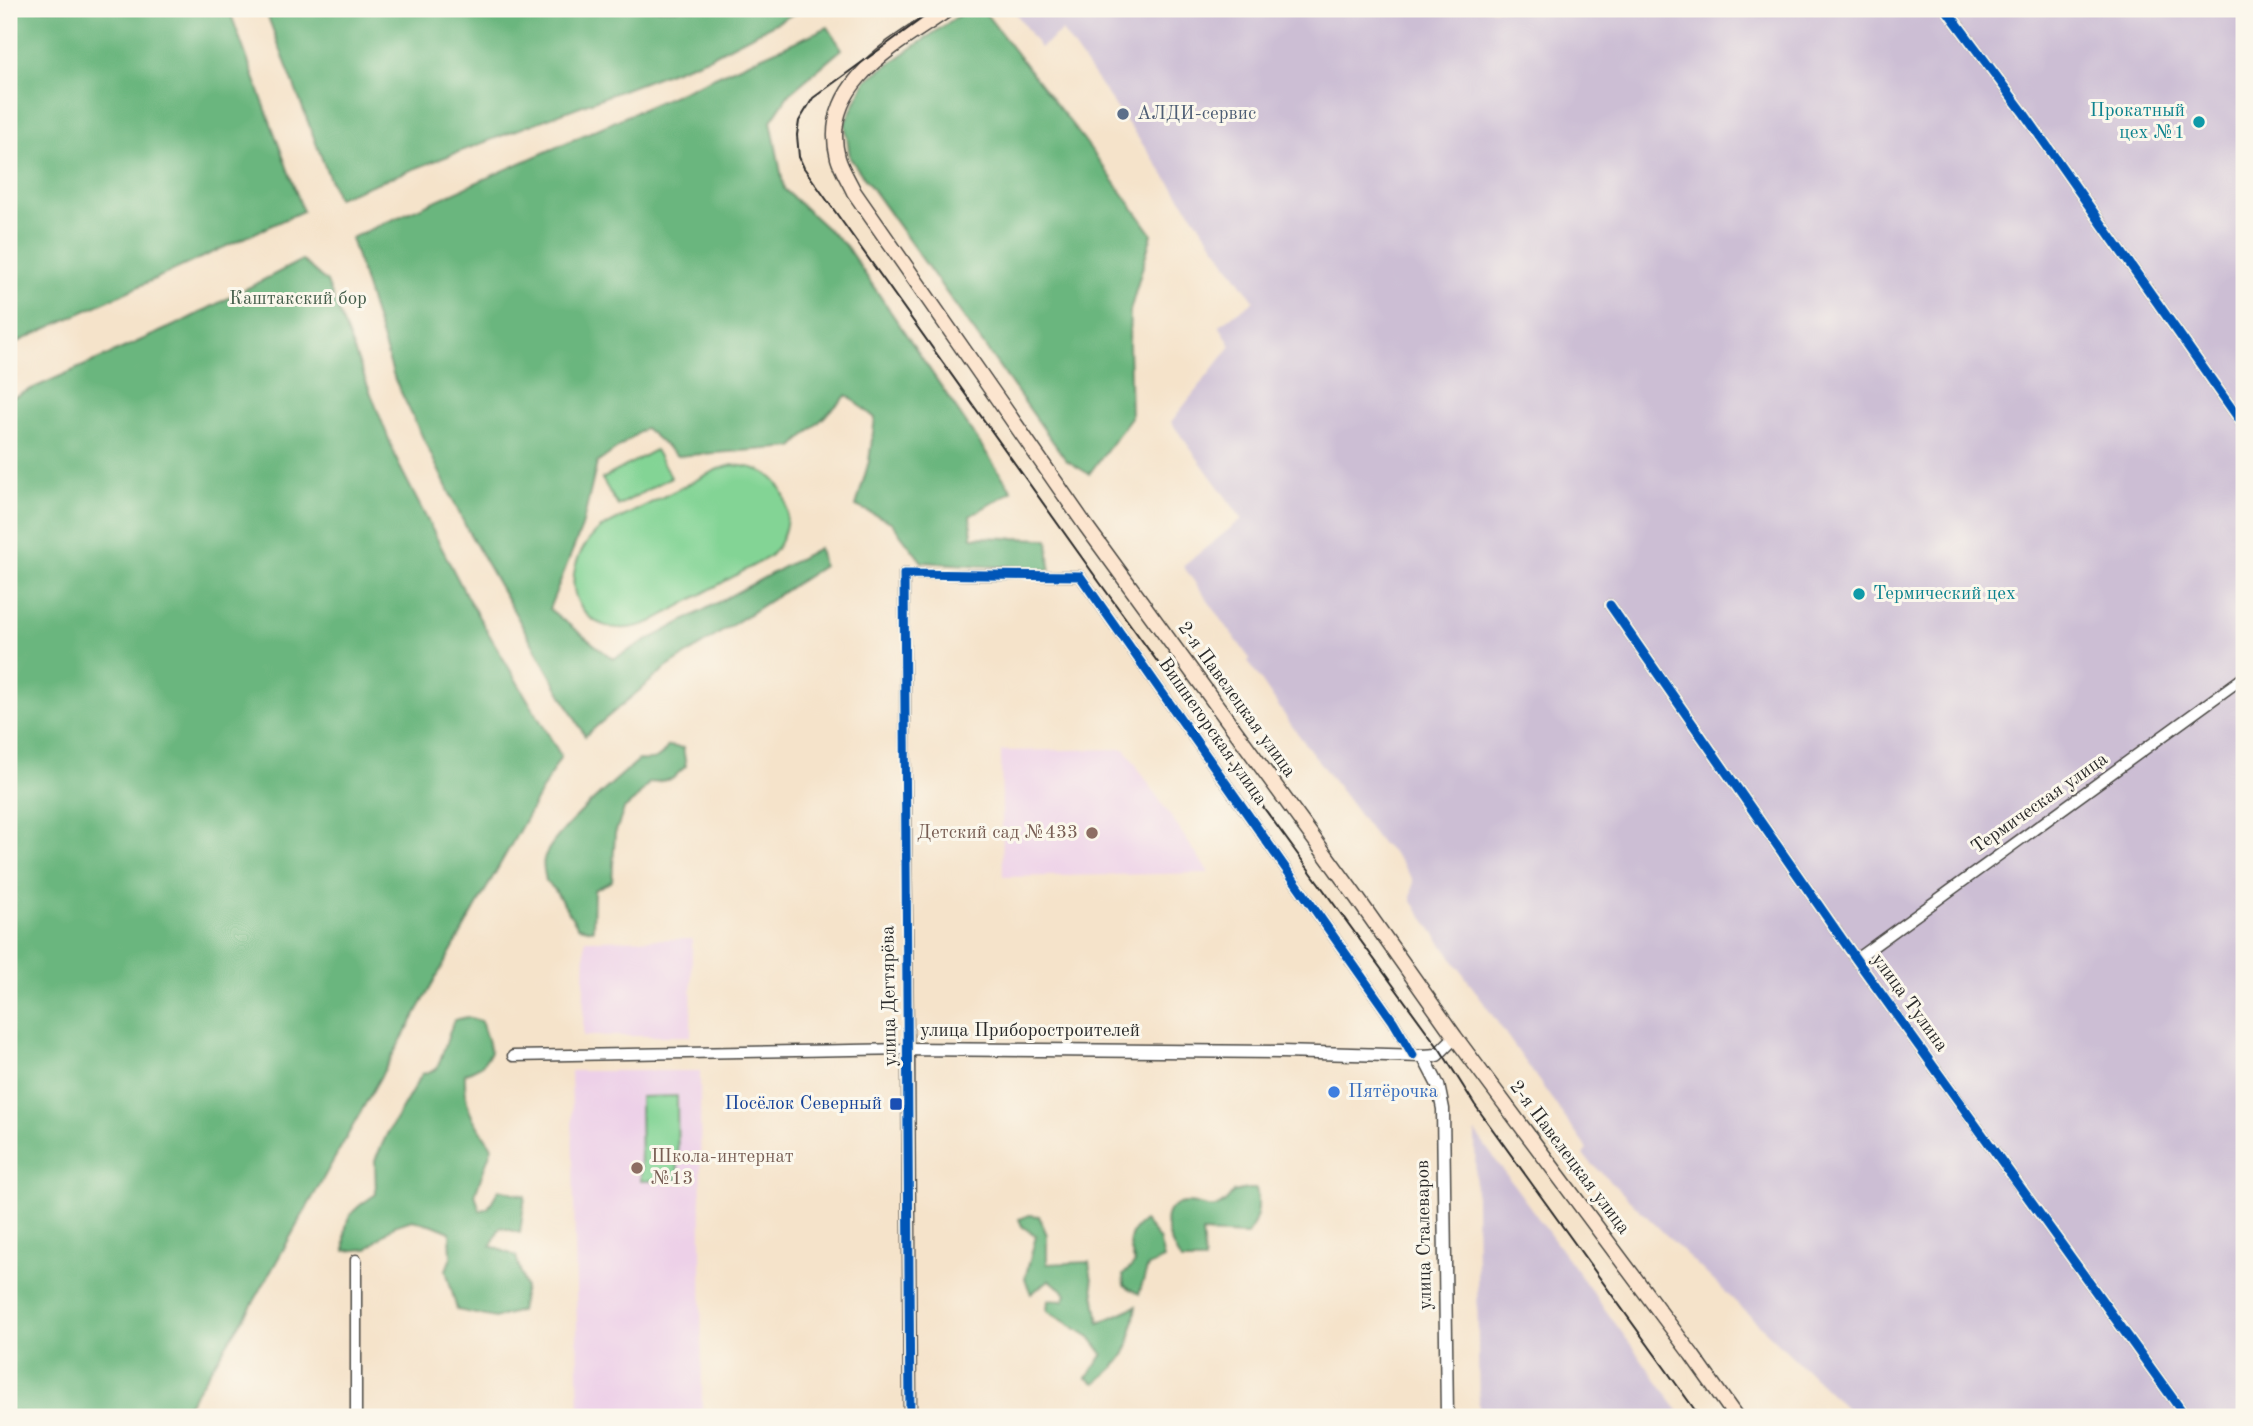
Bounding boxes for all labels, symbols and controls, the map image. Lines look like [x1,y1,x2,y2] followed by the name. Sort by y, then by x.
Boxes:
[2090,102,2185,143] place label: Прокатный цех №1
[1137,105,1256,124] place label: АЛДИ-сервис
[1115,106,1131,122] marker: АЛДИ-сервис
[2191,114,2207,130] marker: Прокатный цех №1
[229,290,367,309] park label: Каштакский бор
[1873,585,2016,604] place label: Термический цех
[1851,586,1867,602] marker: Термический цех
[1173,619,1299,782] street label: 2-я Павелецкая улица
[1154,655,1270,809] street label: Вишнегорская улица
[1968,750,2112,858] street label: Термическая улица
[917,824,1078,843] place label: Детский сад №433
[1084,825,1100,841] marker: Детский сад №433
[879,925,901,1067] street label: улица Дегтярёва
[1867,950,1951,1056] street label: улица Тулина
[920,1022,1140,1041] street label: улица Приборостроителей
[1505,1078,1633,1239] street label: 2-я Павелецкая улица
[1348,1083,1439,1102] place label: Пятёрочка
[1326,1084,1342,1100] marker: Пятёрочка
[724,1095,882,1114] place label: Посёлок Северный
[888,1096,904,1112] marker: Посёлок Северный
[651,1148,794,1189] place label: Школа-интернат №13
[629,1160,645,1176] marker: Школа-интернат №13
[1414,1160,1436,1310] street label: улица Сталеваров

